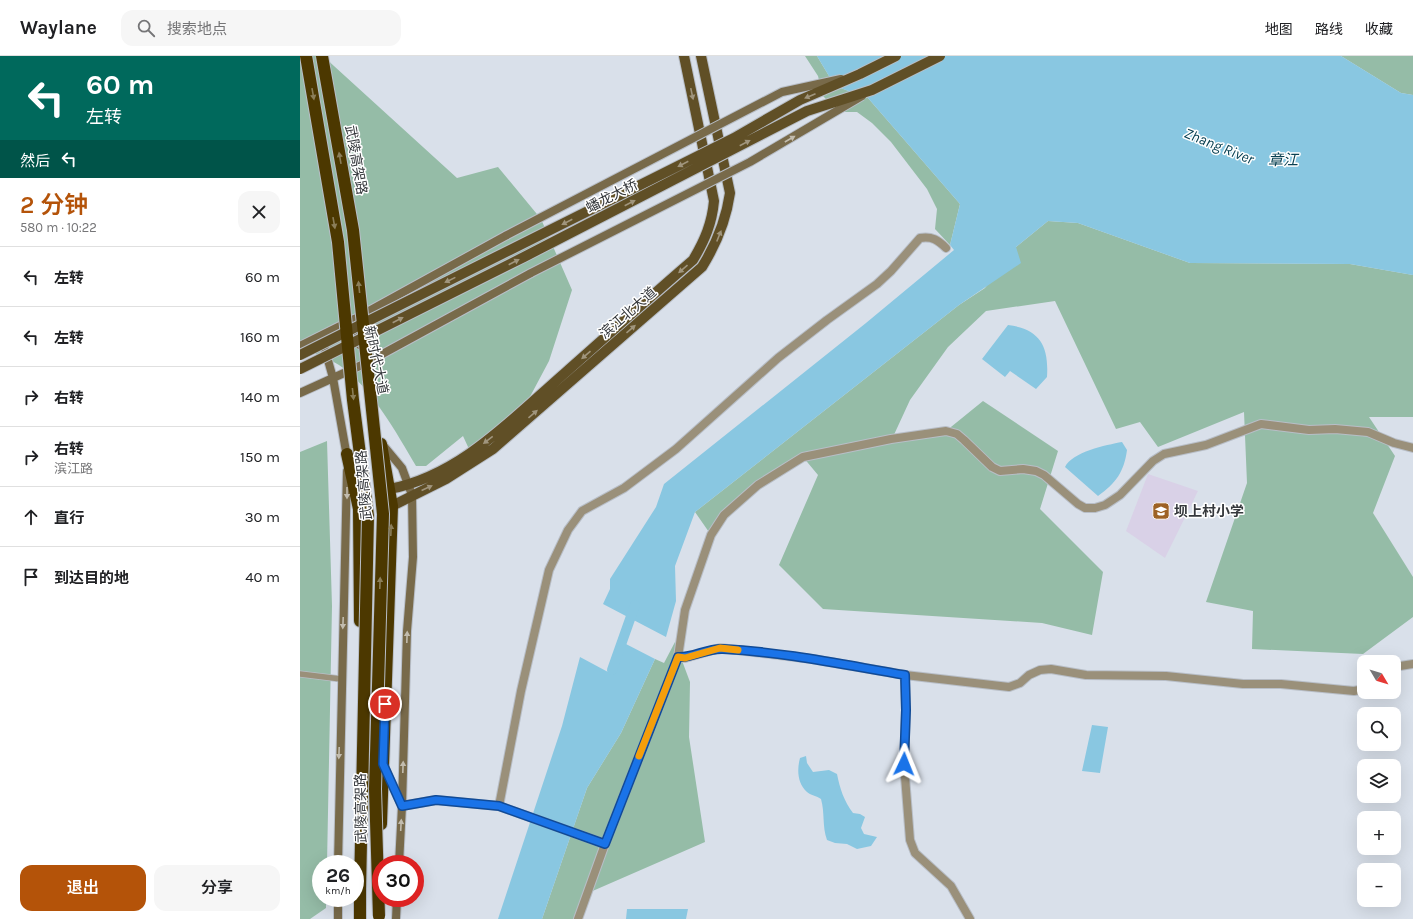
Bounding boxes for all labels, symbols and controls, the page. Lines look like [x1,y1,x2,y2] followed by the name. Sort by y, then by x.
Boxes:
[121,10,401,46] search box
[20,17,97,39] text: Waylane
[135,17,157,39] icon: search
[167,20,227,38] text: 搜索地点
[1265,21,1293,38] text: 地图
[1315,21,1343,38] text: 路线
[1365,21,1393,38] text: 收藏
[86,68,154,101] text: 60 m
[20,72,72,124] icon: left
[310,88,316,101] one-way arrow
[689,88,695,100] one-way arrow
[804,93,815,99] one-way arrow
[86,106,122,128] text: 左转
[342,124,370,196] street label: 武陵高架路
[1181,124,1257,169] water label: Zhang River
[784,136,796,143] one-way arrow
[740,140,751,147] one-way arrow
[58,148,80,170] icon: left
[1268,151,1300,169] water label: 章江
[20,152,50,170] text: 然后
[337,152,343,164] one-way arrow
[677,160,688,167] one-way arrow
[583,176,641,216] street label: 蟠龙大桥
[20,191,88,219] text: 2 分钟
[238,191,280,233] button: close
[624,200,635,206] one-way arrow
[332,217,338,229] one-way arrow
[561,219,572,225] one-way arrow
[20,220,97,235] text: 580 m · 10:22
[717,229,723,241] one-way arrow
[508,259,520,265] one-way arrow
[678,264,688,273] one-way arrow
[20,266,42,288] icon: left
[245,268,280,286] text: 60 m
[54,269,84,287] text: 左转
[445,277,456,284] one-way arrow
[356,281,362,293] one-way arrow
[596,284,660,342] street label: 滨江北大道
[392,317,403,323] one-way arrow
[360,324,392,396] street label: 新时代大道
[627,325,636,334] one-way arrow
[20,326,42,348] icon: left
[240,328,280,346] text: 160 m
[54,329,84,347] text: 左转
[580,350,591,359] one-way arrow
[20,386,42,408] icon: right
[240,388,280,406] text: 140 m
[350,388,356,400] one-way arrow
[54,389,84,407] text: 右转
[528,410,539,419] one-way arrow
[482,436,493,445] one-way arrow
[54,440,84,458] text: 右转
[20,446,42,468] icon: right
[240,448,280,466] text: 150 m
[352,449,376,521] street label: 武陵高架路
[54,461,93,476] text: 滨江路
[421,485,433,491] one-way arrow
[344,487,350,500] one-way arrow
[1151,501,1171,521] school or university icon: 坝上村小学
[1174,503,1244,520] place label: 坝上村小学
[20,506,42,528] icon: ahead
[245,508,280,526] text: 30 m
[54,509,84,527] text: 直行
[388,524,395,536] one-way arrow
[20,566,42,588] icon: arrive
[245,568,280,586] text: 40 m
[54,569,129,587] text: 到达目的地
[377,576,383,589] one-way arrow
[340,617,346,630] one-way arrow
[403,631,410,643] one-way arrow
[1357,655,1401,699] north arrow
[1357,655,1401,907] map controls
[368,687,402,721] pin
[374,693,396,715] icon: arrive
[1357,707,1401,751] button: search
[883,743,925,785] position arrow
[336,747,343,759] one-way arrow
[1357,759,1401,803] button: layers
[400,760,406,773] one-way arrow
[352,773,370,843] street label: 武陵高架路
[1357,811,1401,855] button: +
[397,819,404,831] one-way arrow
[372,855,424,907] speed limit sign: 30
[1357,863,1401,907] button: −
[326,864,350,887] text: 26
[20,865,146,911] button: 退出
[154,865,280,911] button: 分享
[325,885,351,897] text: km/h

